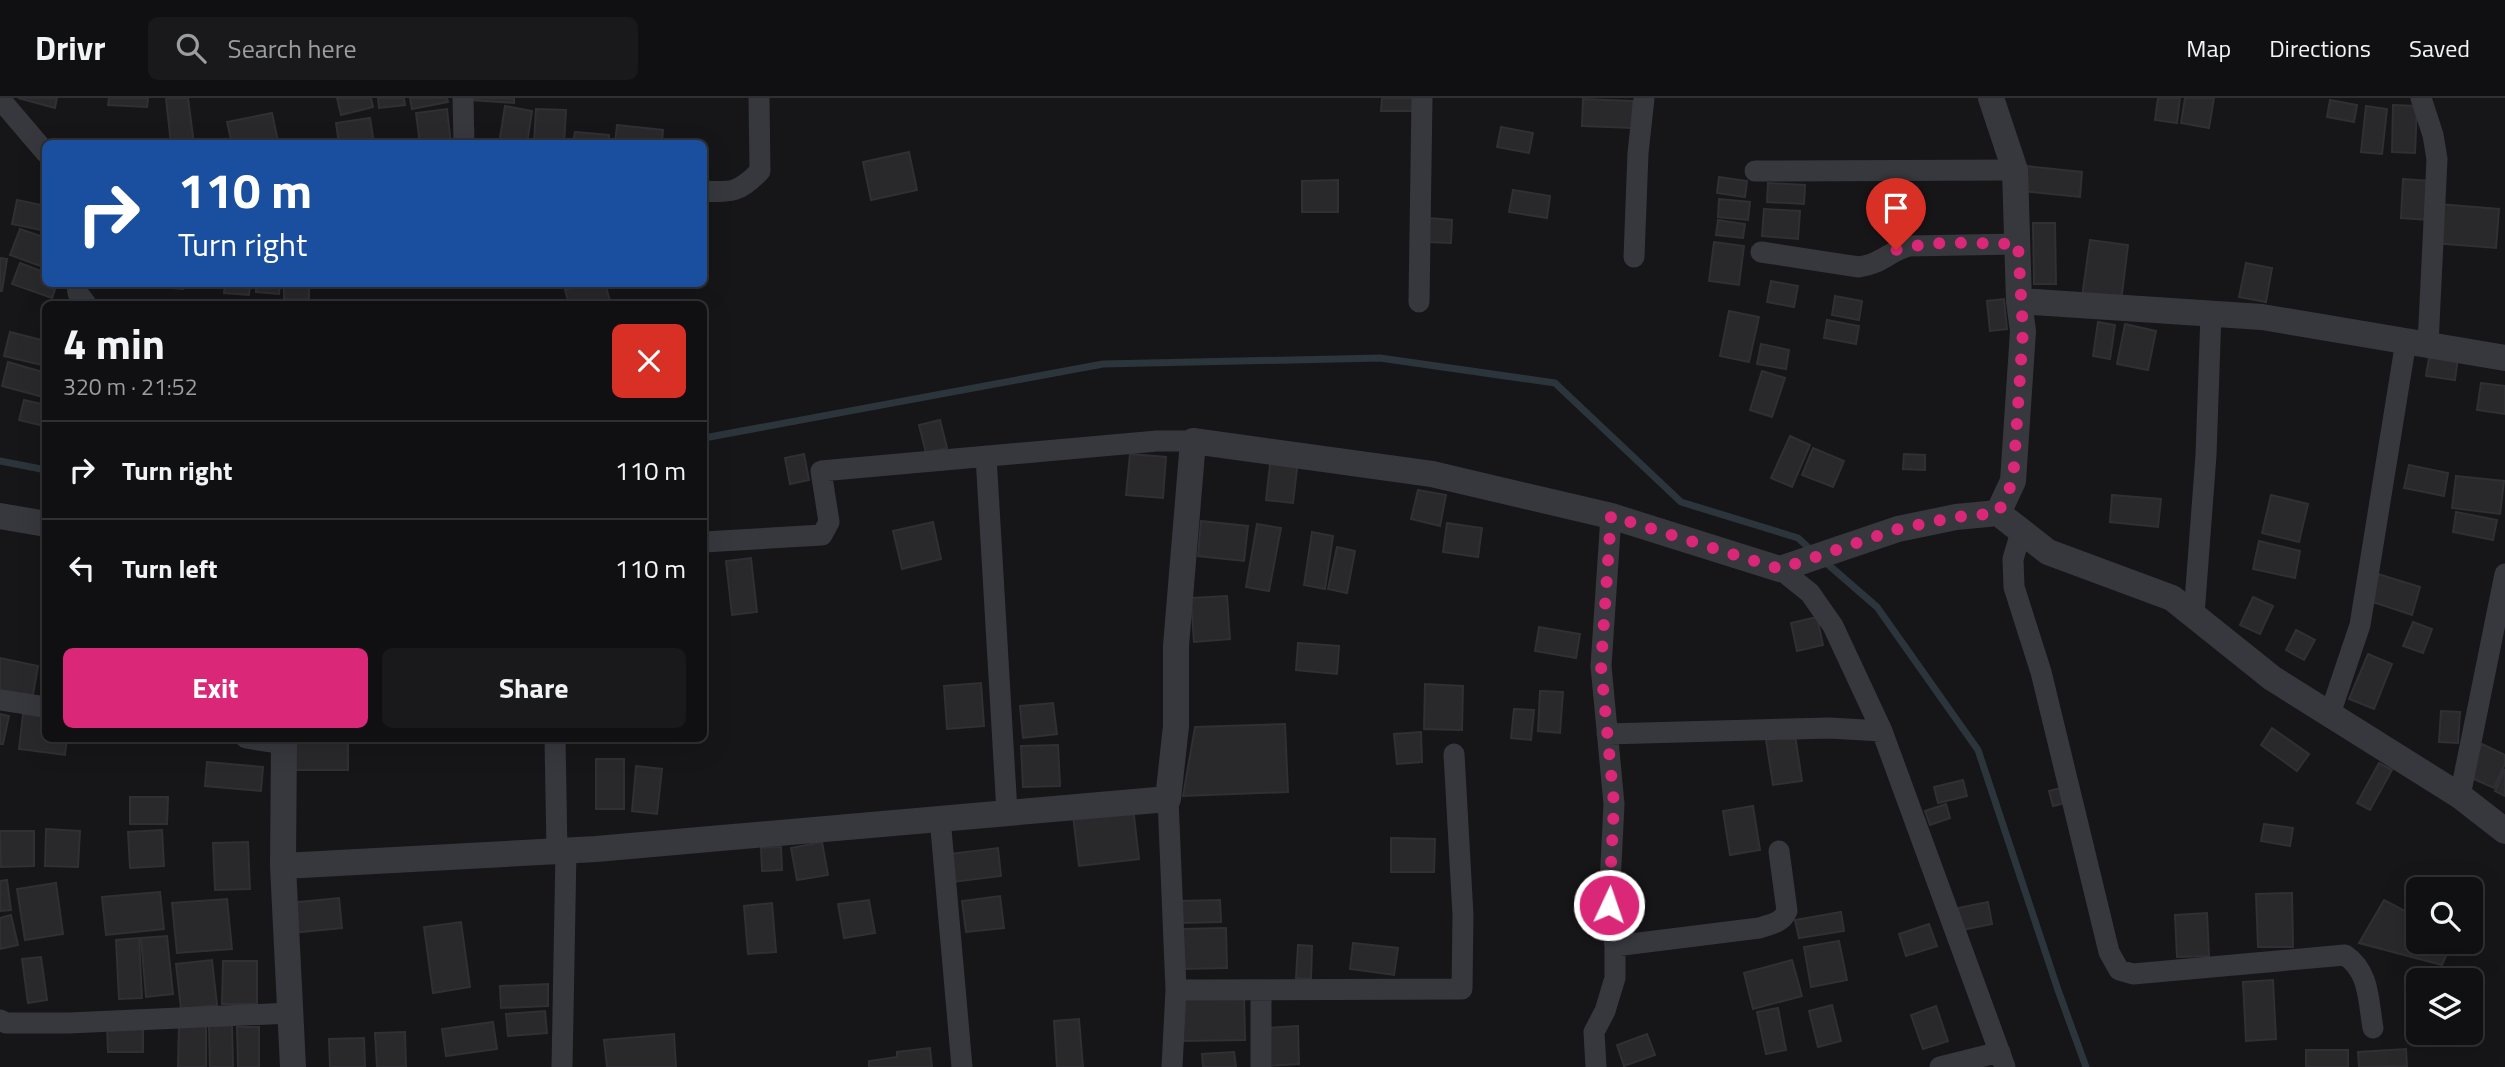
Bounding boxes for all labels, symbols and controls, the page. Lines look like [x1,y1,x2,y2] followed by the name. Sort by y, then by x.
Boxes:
[148,17,638,80] search box
[35,23,106,73] text: Drivr
[172,29,210,67] icon: search
[228,29,357,68] text: Search here
[2186,30,2231,66] text: Map
[2269,30,2371,66] text: Directions
[2409,30,2470,66] text: Saved
[178,152,312,227] text: 110 m
[63,168,154,259] icon: right
[1866,178,1926,250] pin
[1877,189,1915,227] icon: arrive
[178,220,307,268] text: Turn right
[63,311,165,375] text: 4 min
[612,324,686,398] button: close
[63,369,198,404] text: 320 m · 21:52
[63,451,101,489] icon: right
[122,451,233,490] text: Turn right
[615,451,686,490] text: 110 m
[63,549,101,587] icon: left
[122,549,217,588] text: Turn left
[615,549,686,588] text: 110 m
[63,648,368,728] button: Exit
[382,648,686,728] button: Share
[1572,868,1646,942] position arrow
[2406,877,2483,1045] map controls
[2406,877,2483,954] button: search
[2406,968,2483,1045] button: layers

